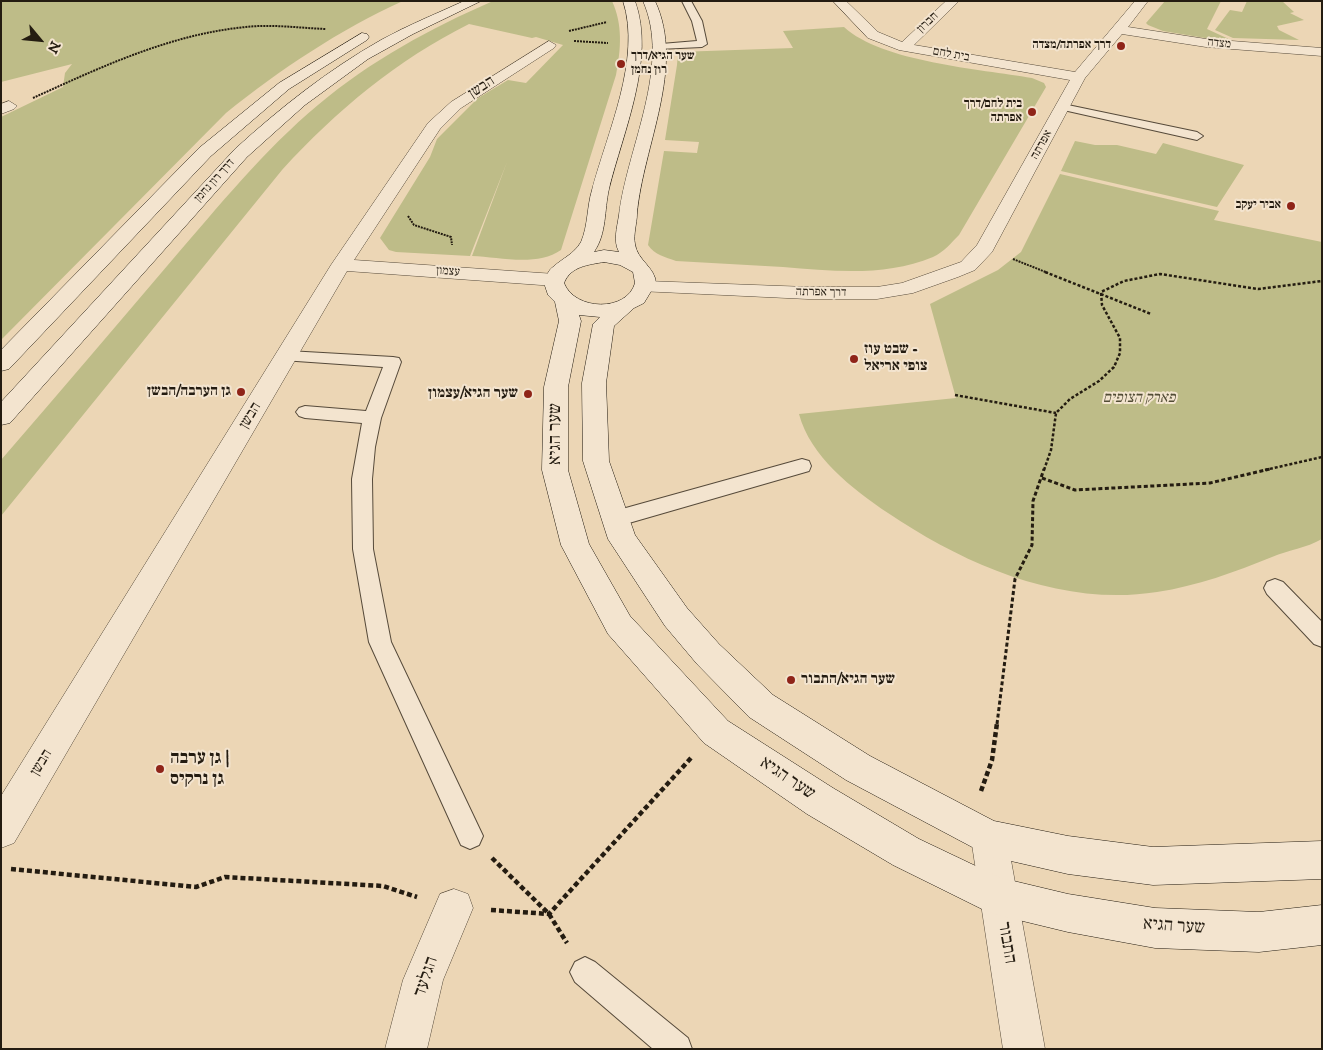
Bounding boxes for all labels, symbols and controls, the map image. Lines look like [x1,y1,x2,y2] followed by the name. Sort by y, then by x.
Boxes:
[914,10,942,36] street label: חברון
[15,15,65,65] north arrow
[1206,36,1232,52] street label: מצדה
[43,38,64,56] text: N
[1032,39,1111,53] place label: דרך אפרתה/מצדה
[1115,40,1127,52] marker: דרך אפרתה/מצדה
[931,45,971,65] street label: בית לחם
[631,50,695,78] place label: שער הגיא/דרך רון נחמן
[615,58,627,70] marker: שער הגיא/דרך רון נחמן
[465,73,499,103] street label: הבשן
[964,98,1022,126] place label: בית לחם/דרך אפרתה
[1026,106,1038,118] marker: בית לחם/דרך אפרתה
[1028,128,1056,162] street label: אפרתה
[192,156,238,206] street label: דרך רון נחמן
[1235,199,1281,213] place label: אביר יעקב
[1285,200,1297,212] marker: אביר יעקב
[436,264,460,280] street label: עצמון
[796,285,846,301] street label: דרך אפרתה
[864,341,928,376] place label: שבט עוז - צופי אריאל
[848,353,860,365] marker: שבט עוז - צופי אריאל
[147,383,231,401] place label: גן הערבה/הבשן
[428,385,518,403] place label: שער הגיא/עצמון
[235,386,247,398] marker: גן הערבה/הבשן
[522,388,534,400] marker: שער הגיא/עצמון
[1103,390,1175,408] park label: פארק הצופים
[236,399,266,433] street label: הבשן
[545,403,567,465] street label: שער הגיא
[801,671,895,689] place label: שער הגיא/התבור
[785,674,797,686] marker: שער הגיא/התבור
[27,746,57,780] street label: הבשן
[170,748,230,791] place label: גן ערבה | גן נרקיס
[755,753,819,805] street label: שער הגיא
[154,763,166,775] marker: גן ערבה | גן נרקיס
[1142,914,1206,940] street label: שער הגיא
[992,920,1020,966] street label: התבור
[410,954,444,1000] street label: הגלעד

